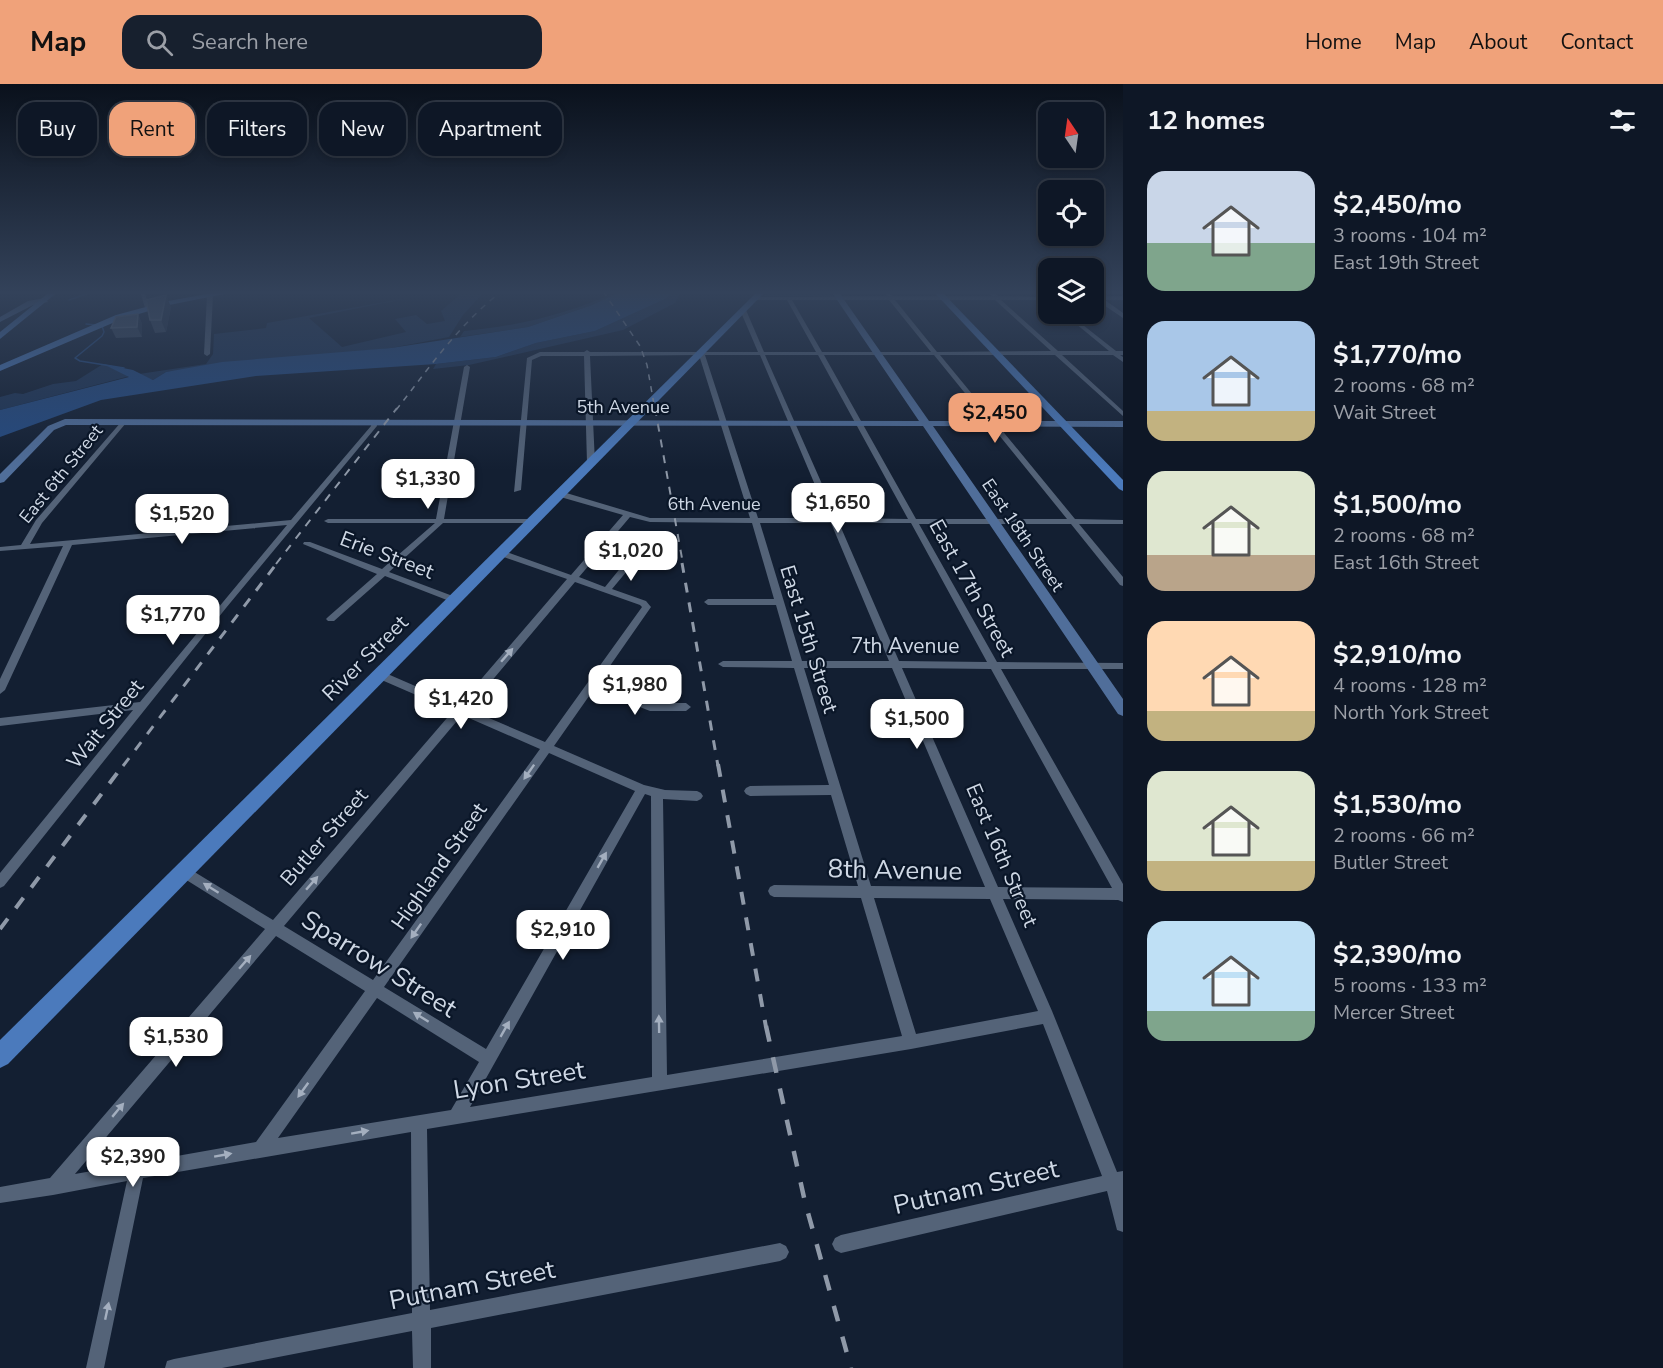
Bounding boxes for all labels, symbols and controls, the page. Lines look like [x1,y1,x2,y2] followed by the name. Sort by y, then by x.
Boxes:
[122,15,542,69] search box
[30,23,86,61] text: Map
[143,26,176,59] icon: search
[191,27,308,57] text: Search here
[1305,28,1362,56] text: Home
[1395,28,1436,56] text: Map
[1469,28,1527,56] text: About
[1560,28,1633,56] text: Contact
[18,102,97,156] chip: Buy
[109,102,195,156] chip: Rent
[207,102,307,156] chip: Filters
[319,102,406,156] chip: New
[418,102,562,156] chip: Apartment
[1038,102,1104,168] north arrow
[1038,102,1104,324] map controls
[1147,103,1265,138] text: 12 homes
[1606,104,1639,137] icon: filters
[1038,180,1104,246] button: locate
[1333,187,1462,222] text: $2,450/mo
[1195,195,1267,267] icon: home
[1333,222,1487,249] text: 3 rooms · 104 m²
[1333,249,1479,276] text: East 19th Street
[1038,258,1104,324] button: layers
[1333,337,1462,372] text: $1,770/mo
[1195,345,1267,417] icon: home
[1333,372,1475,399] text: 2 rooms · 68 m²
[946,393,1044,444] pin: $2,450
[576,395,670,419] street label: 5th Avenue
[963,399,1027,426] text: $2,450
[1333,399,1436,426] text: Wait Street
[14,419,109,528] street label: East 6th Street
[379,459,477,510] pin: $1,330
[396,465,460,492] text: $1,330
[976,474,1070,597] street label: East 18th Street
[789,483,887,534] pin: $1,650
[1333,487,1462,522] text: $1,500/mo
[806,489,870,516] text: $1,650
[667,492,761,516] street label: 6th Avenue
[133,494,231,545] pin: $1,520
[1195,495,1267,567] icon: home
[150,500,214,527] text: $1,520
[923,514,1022,662] street label: East 17th Street
[1333,522,1475,549] text: 2 rooms · 68 m²
[336,524,439,586] street label: Erie Street
[582,531,680,582] pin: $1,020
[599,537,663,564] text: $1,020
[1333,549,1479,576] text: East 16th Street
[773,562,845,717] street label: East 15th Street
[124,595,222,646] pin: $1,770
[141,601,205,628] text: $1,770
[316,608,415,707] street label: River Street
[851,632,959,660] street label: 7th Avenue
[1333,637,1462,672] text: $2,910/mo
[1195,645,1267,717] icon: home
[501,647,514,663] one-way arrow
[586,665,684,716] pin: $1,980
[603,671,667,698] text: $1,980
[1333,672,1487,699] text: 4 rooms · 128 m²
[60,673,150,775] street label: Wait Street
[412,679,510,730] pin: $1,420
[429,685,493,712] text: $1,420
[868,699,966,750] pin: $1,500
[1333,699,1488,726] text: North York Street
[885,705,949,732] text: $1,500
[523,764,535,780] one-way arrow
[959,779,1045,932] street label: East 16th Street
[274,782,375,892] street label: Butler Street
[1333,787,1462,822] text: $1,530/mo
[1195,795,1267,867] icon: home
[385,796,494,935] street label: Highland Street
[1333,822,1475,849] text: 2 rooms · 66 m²
[1333,849,1448,876] text: Butler Street
[597,851,607,868] one-way arrow
[827,851,963,889] street label: 8th Avenue
[306,875,319,891] one-way arrow
[203,883,219,894] one-way arrow
[295,902,464,1026] street label: Sparrow Street
[514,910,612,961] pin: $2,910
[531,916,595,943] text: $2,910
[410,923,422,939] one-way arrow
[1333,937,1462,972] text: $2,390/mo
[1195,945,1267,1017] icon: home
[238,954,251,970] one-way arrow
[1333,972,1487,999] text: 5 rooms · 133 m²
[1333,999,1454,1026] text: Mercer Street
[413,1012,429,1023] one-way arrow
[654,1015,664,1034] one-way arrow
[127,1017,225,1068] pin: $1,530
[500,1021,511,1037] one-way arrow
[144,1023,208,1050] text: $1,530
[451,1052,588,1108] street label: Lyon Street
[298,1082,309,1098] one-way arrow
[111,1103,124,1118] one-way arrow
[350,1127,369,1136] one-way arrow
[84,1137,182,1188] pin: $2,390
[101,1143,165,1170] text: $2,390
[214,1150,233,1159] one-way arrow
[890,1151,1063,1223] street label: Putnam Street
[386,1252,559,1318] street label: Putnam Street
[103,1301,113,1320] one-way arrow

